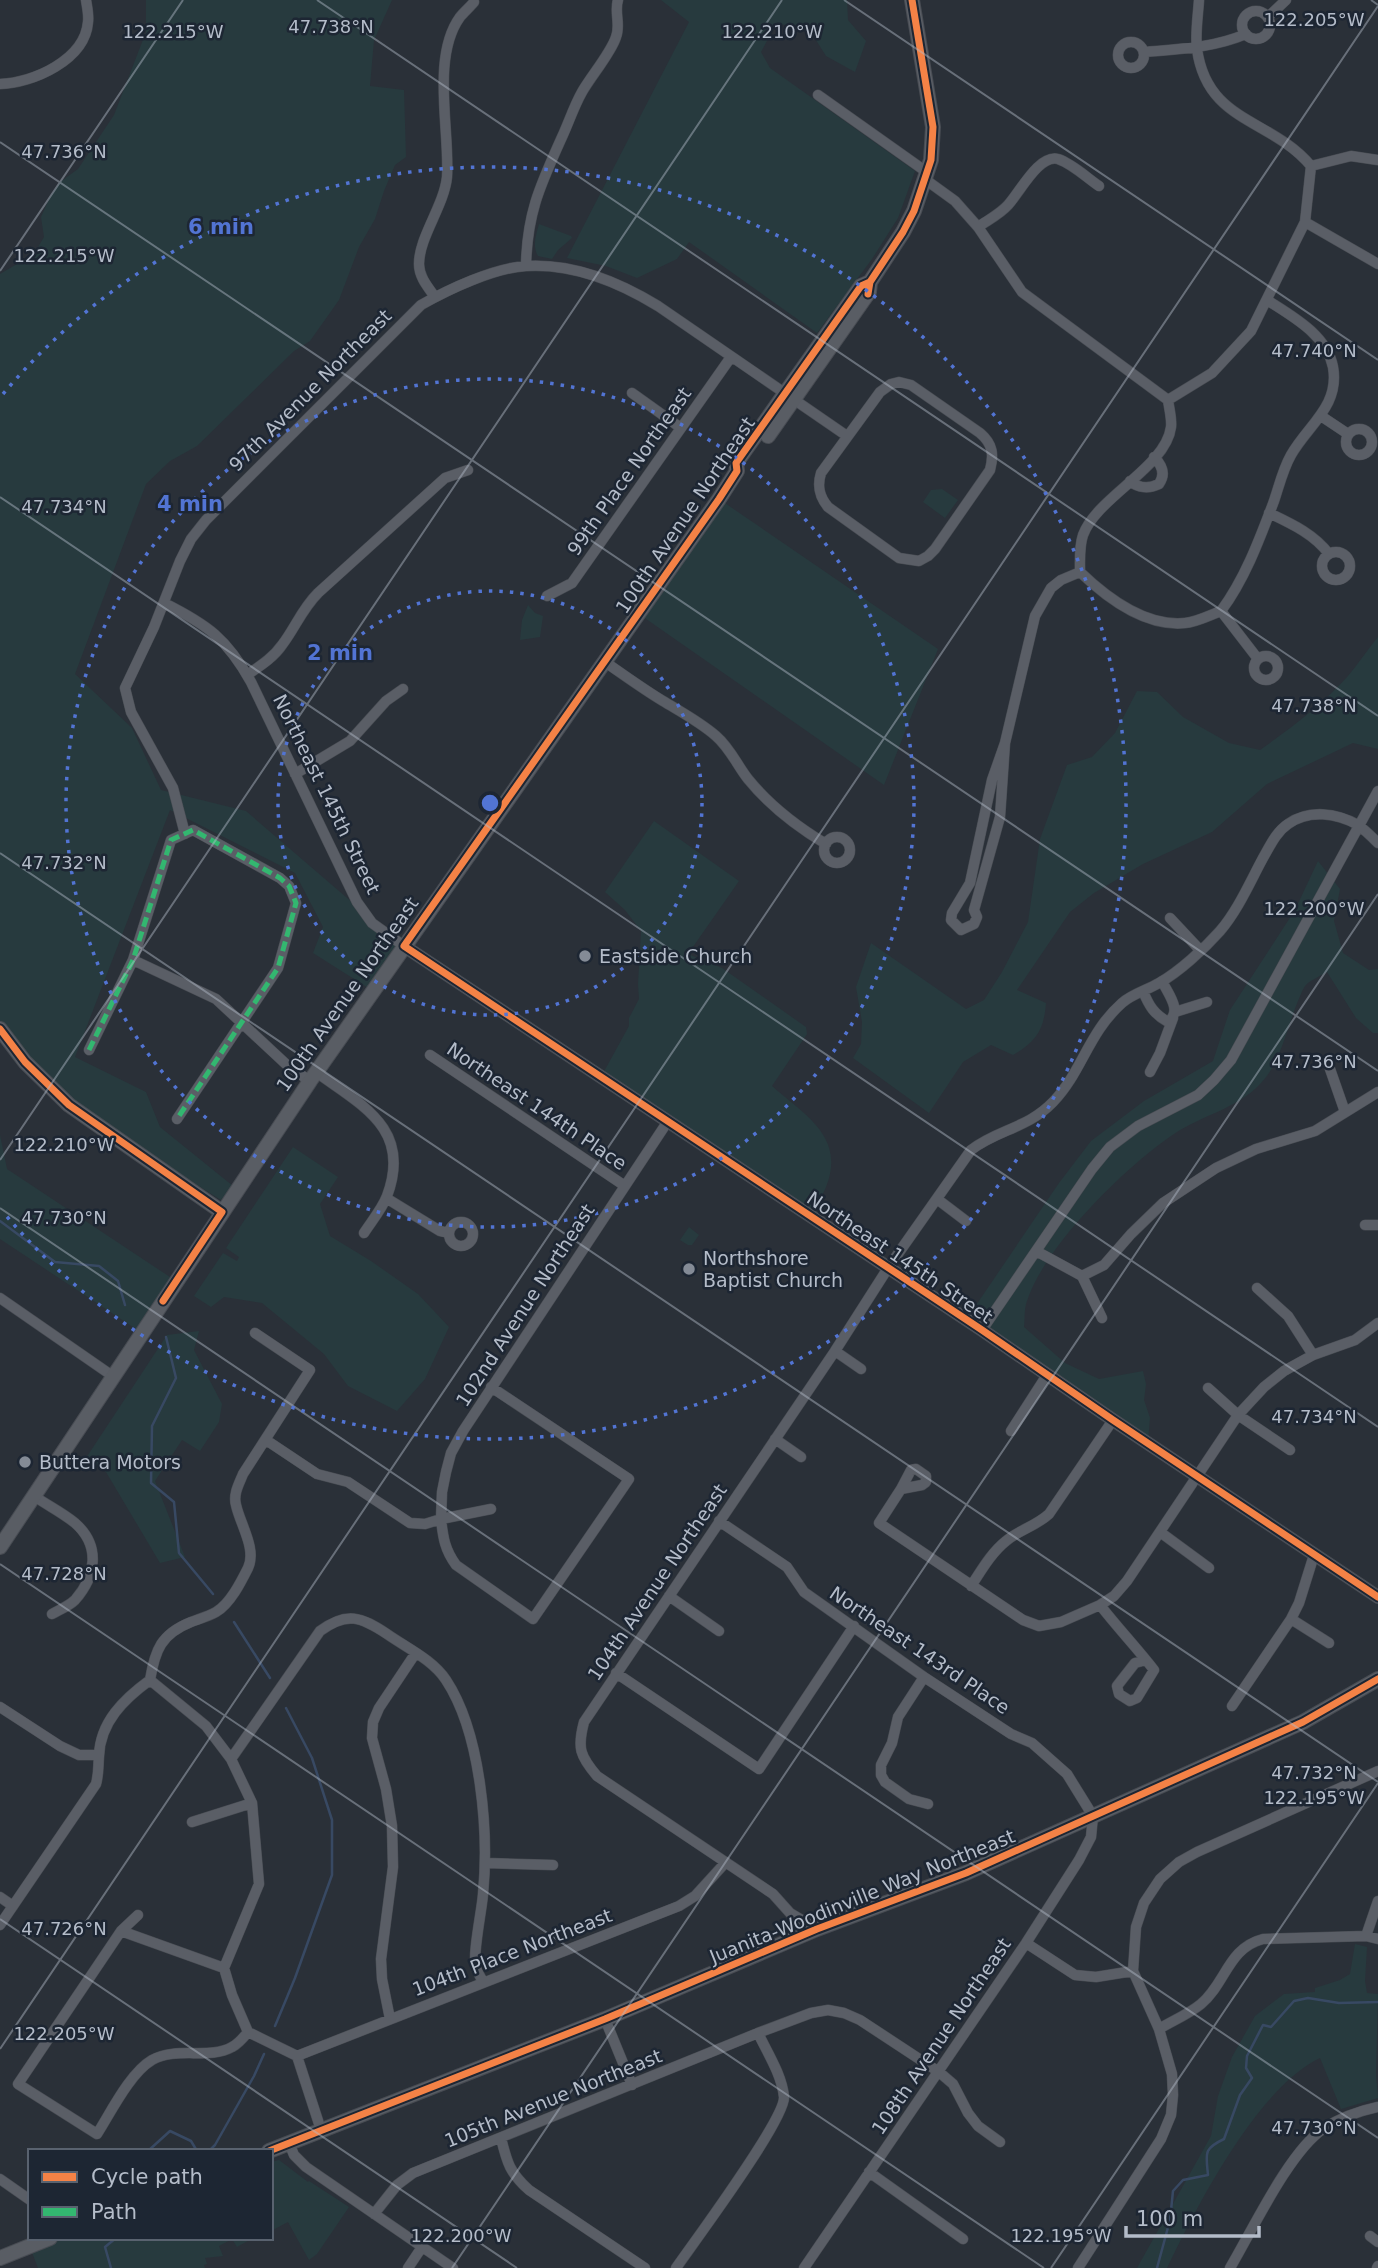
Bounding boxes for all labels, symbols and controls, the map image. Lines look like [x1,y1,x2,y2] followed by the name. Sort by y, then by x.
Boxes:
[1263,9,1365,30] text: 122.205°W
[288,16,374,37] text: 47.738°N
[122,21,224,42] text: 122.215°W
[721,21,823,42] text: 122.210°W
[21,141,107,162] text: 47.736°N
[188,215,254,239] text: 6 min
[13,245,115,266] text: 122.215°W
[224,304,396,476] street label: 97th Avenue Northeast
[1271,340,1357,361] text: 47.740°N
[563,383,695,559] street label: 99th Place Northeast
[611,413,759,617] street label: 100th Avenue Northeast
[157,492,223,516] text: 4 min
[21,496,107,517] text: 47.734°N
[307,641,373,665] text: 2 min
[269,691,385,897] street label: Northeast 145th Street
[1271,695,1357,716] text: 47.738°N
[478,791,502,815] centre of rings
[21,852,107,873] text: 47.732°N
[271,893,423,1095] street label: 100th Avenue Northeast
[1263,898,1365,919] text: 122.200°W
[599,945,752,967] place label: Eastside Church
[577,948,593,964] marker: Eastside Church
[443,1038,631,1174] street label: Northeast 144th Place
[1271,1051,1357,1072] text: 47.736°N
[13,1134,115,1155] text: 122.210°W
[803,1187,997,1327] street label: Northeast 145th Street
[451,1200,599,1410] street label: 102nd Avenue Northeast
[21,1207,107,1228] text: 47.730°N
[703,1247,843,1291] place label: Northshore Baptist Church
[681,1261,697,1277] marker: Northshore Baptist Church
[1271,1406,1357,1427] text: 47.734°N
[39,1451,181,1473] place label: Buttera Motors
[17,1454,33,1470] marker: Buttera Motors
[583,1480,731,1684] street label: 104th Avenue Northeast
[21,1563,107,1584] text: 47.728°N
[826,1582,1014,1718] street label: Northeast 143rd Place
[1271,1762,1357,1783] text: 47.732°N
[1263,1787,1365,1808] text: 122.195°W
[705,1825,1018,1968] street label: Juanita-Woodinville Way Northeast
[409,1904,615,2000] street label: 104th Place Northeast
[21,1918,107,1939] text: 47.726°N
[867,1934,1015,2138] street label: 108th Avenue Northeast
[13,2023,115,2044] text: 122.205°W
[441,2044,665,2152] street label: 105th Avenue Northeast
[1271,2117,1357,2138] text: 47.730°N
[28,2149,273,2240] legend
[91,2165,203,2189] text: Cycle path
[1126,2194,1259,2238] scale bar
[91,2200,137,2224] text: Path
[1136,2207,1203,2231] text: 100 m
[410,2225,512,2246] text: 122.200°W
[1010,2225,1112,2246] text: 122.195°W

